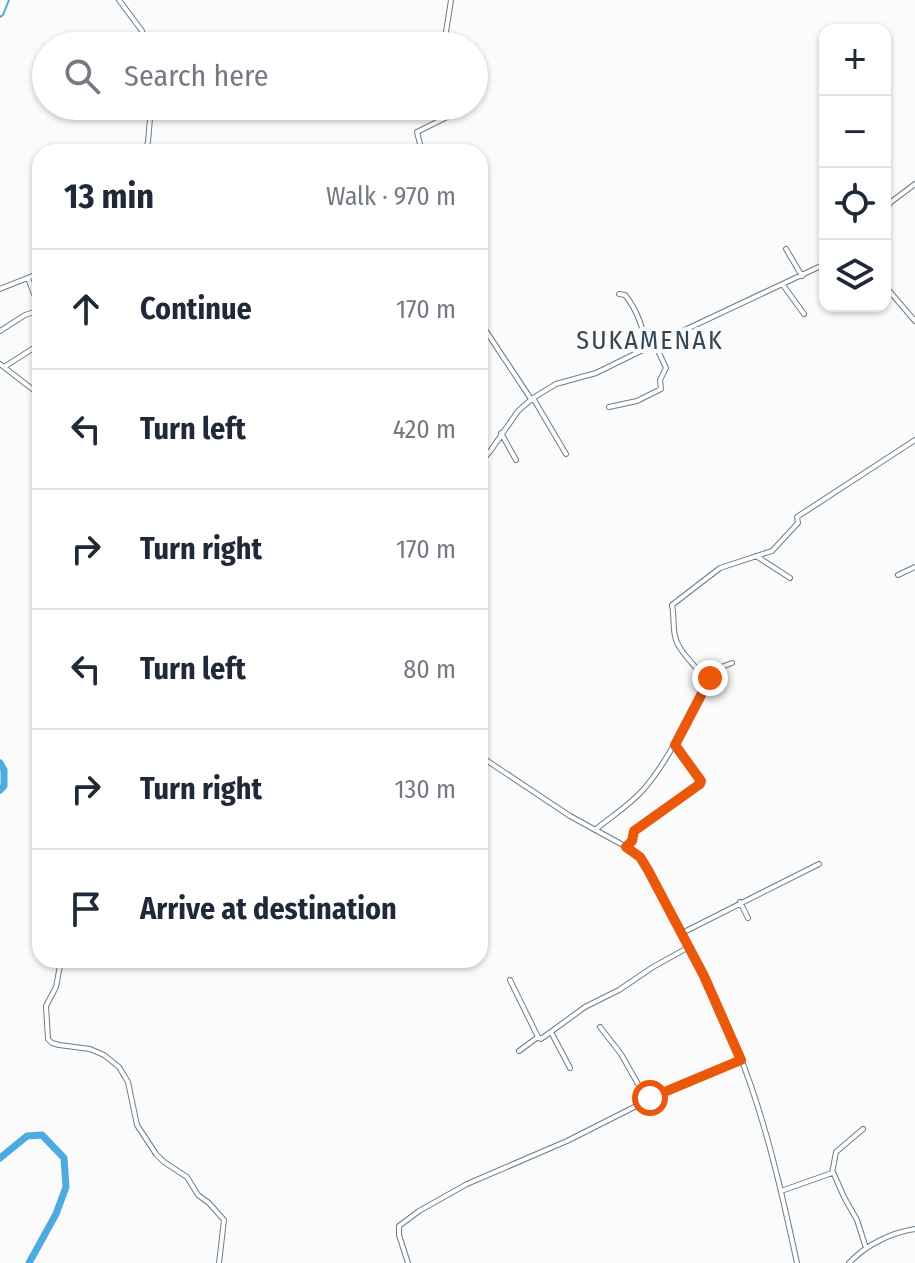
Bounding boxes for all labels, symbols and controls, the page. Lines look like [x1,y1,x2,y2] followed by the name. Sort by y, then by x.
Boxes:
[819,24,891,312] map controls
[819,24,891,96] button: +
[32,32,488,120] search box
[60,54,104,98] icon: search
[124,58,269,94] text: Search here
[819,96,891,168] button: −
[819,168,891,240] button: locate
[64,176,154,217] text: 13 min
[326,181,456,212] text: Walk · 970 m
[819,240,891,312] button: layers
[64,287,108,331] icon: ahead
[140,291,252,327] text: Continue
[396,294,456,325] text: 170 m
[576,325,724,356] district label: SUKAMENAK
[64,407,108,451] icon: left
[140,411,246,447] text: Turn left
[393,414,456,445] text: 420 m
[64,527,108,571] icon: right
[140,531,262,567] text: Turn right
[396,534,456,565] text: 170 m
[64,647,108,691] icon: left
[140,651,246,687] text: Turn left
[403,654,456,685] text: 80 m
[692,660,728,696] route end
[64,767,108,811] icon: right
[140,771,262,807] text: Turn right
[394,774,456,805] text: 130 m
[64,887,108,931] icon: arrive
[140,891,397,927] text: Arrive at destination
[632,1080,668,1116] route start

